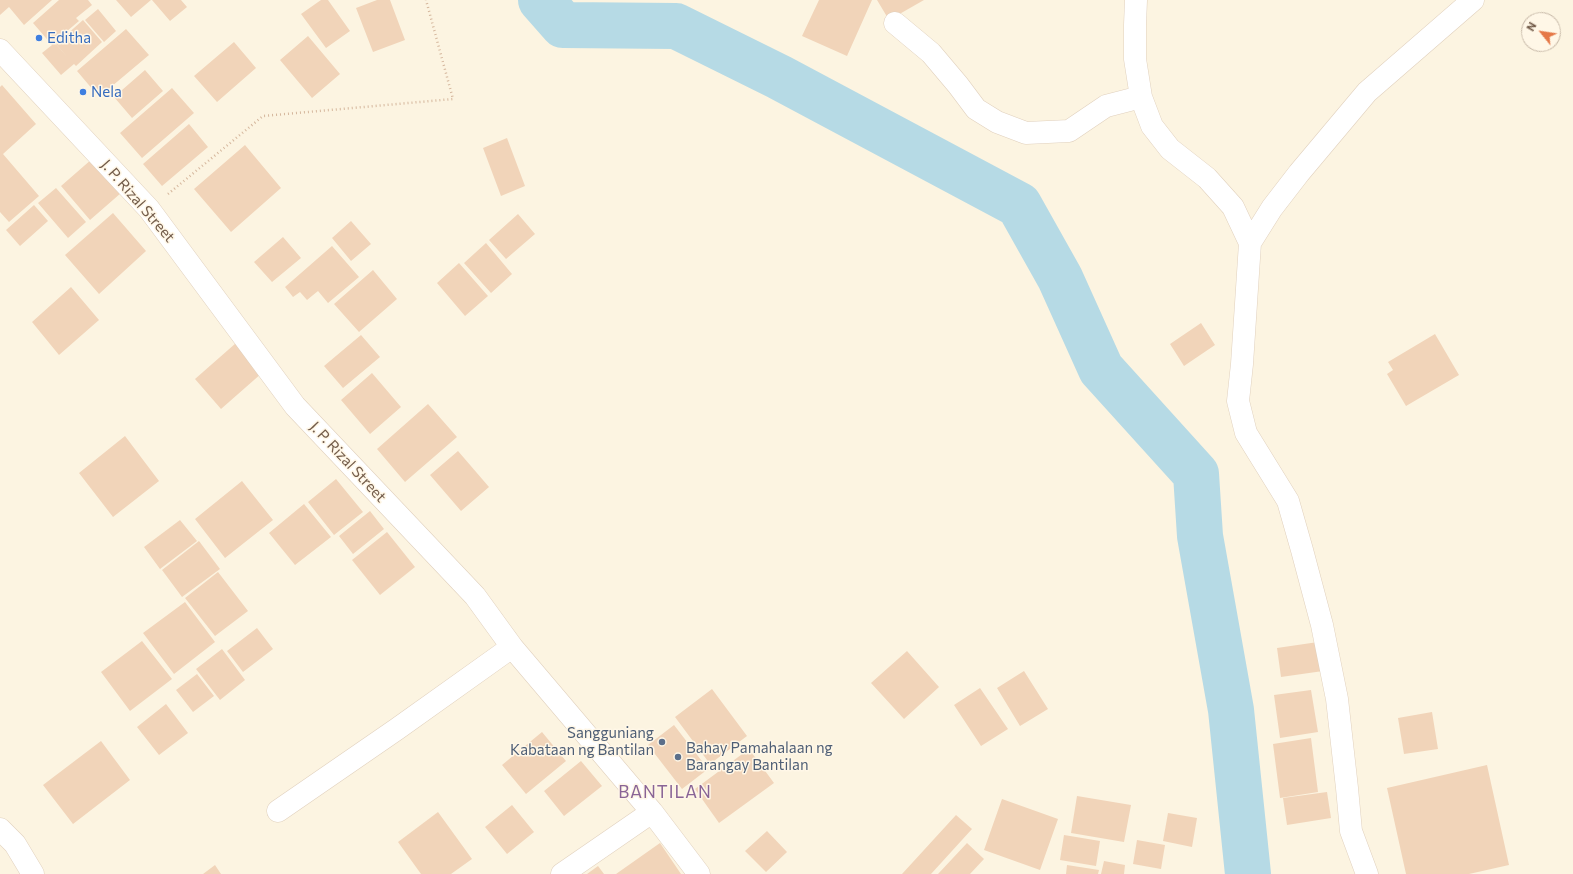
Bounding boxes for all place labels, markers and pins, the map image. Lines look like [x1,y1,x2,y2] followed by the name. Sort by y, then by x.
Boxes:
[47,29,91,47] place label: Editha
[34,33,44,43] marker: Editha
[91,83,122,101] place label: Nela
[78,87,88,97] marker: Nela
[510,724,654,759] place label: Sangguniang Kabataan ng Bantilan
[657,737,667,747] marker: Sangguniang Kabataan ng Bantilan
[686,739,833,774] place label: Bahay Pamahalaan ng Barangay Bantilan
[673,752,683,762] marker: Bahay Pamahalaan ng Barangay Bantilan

